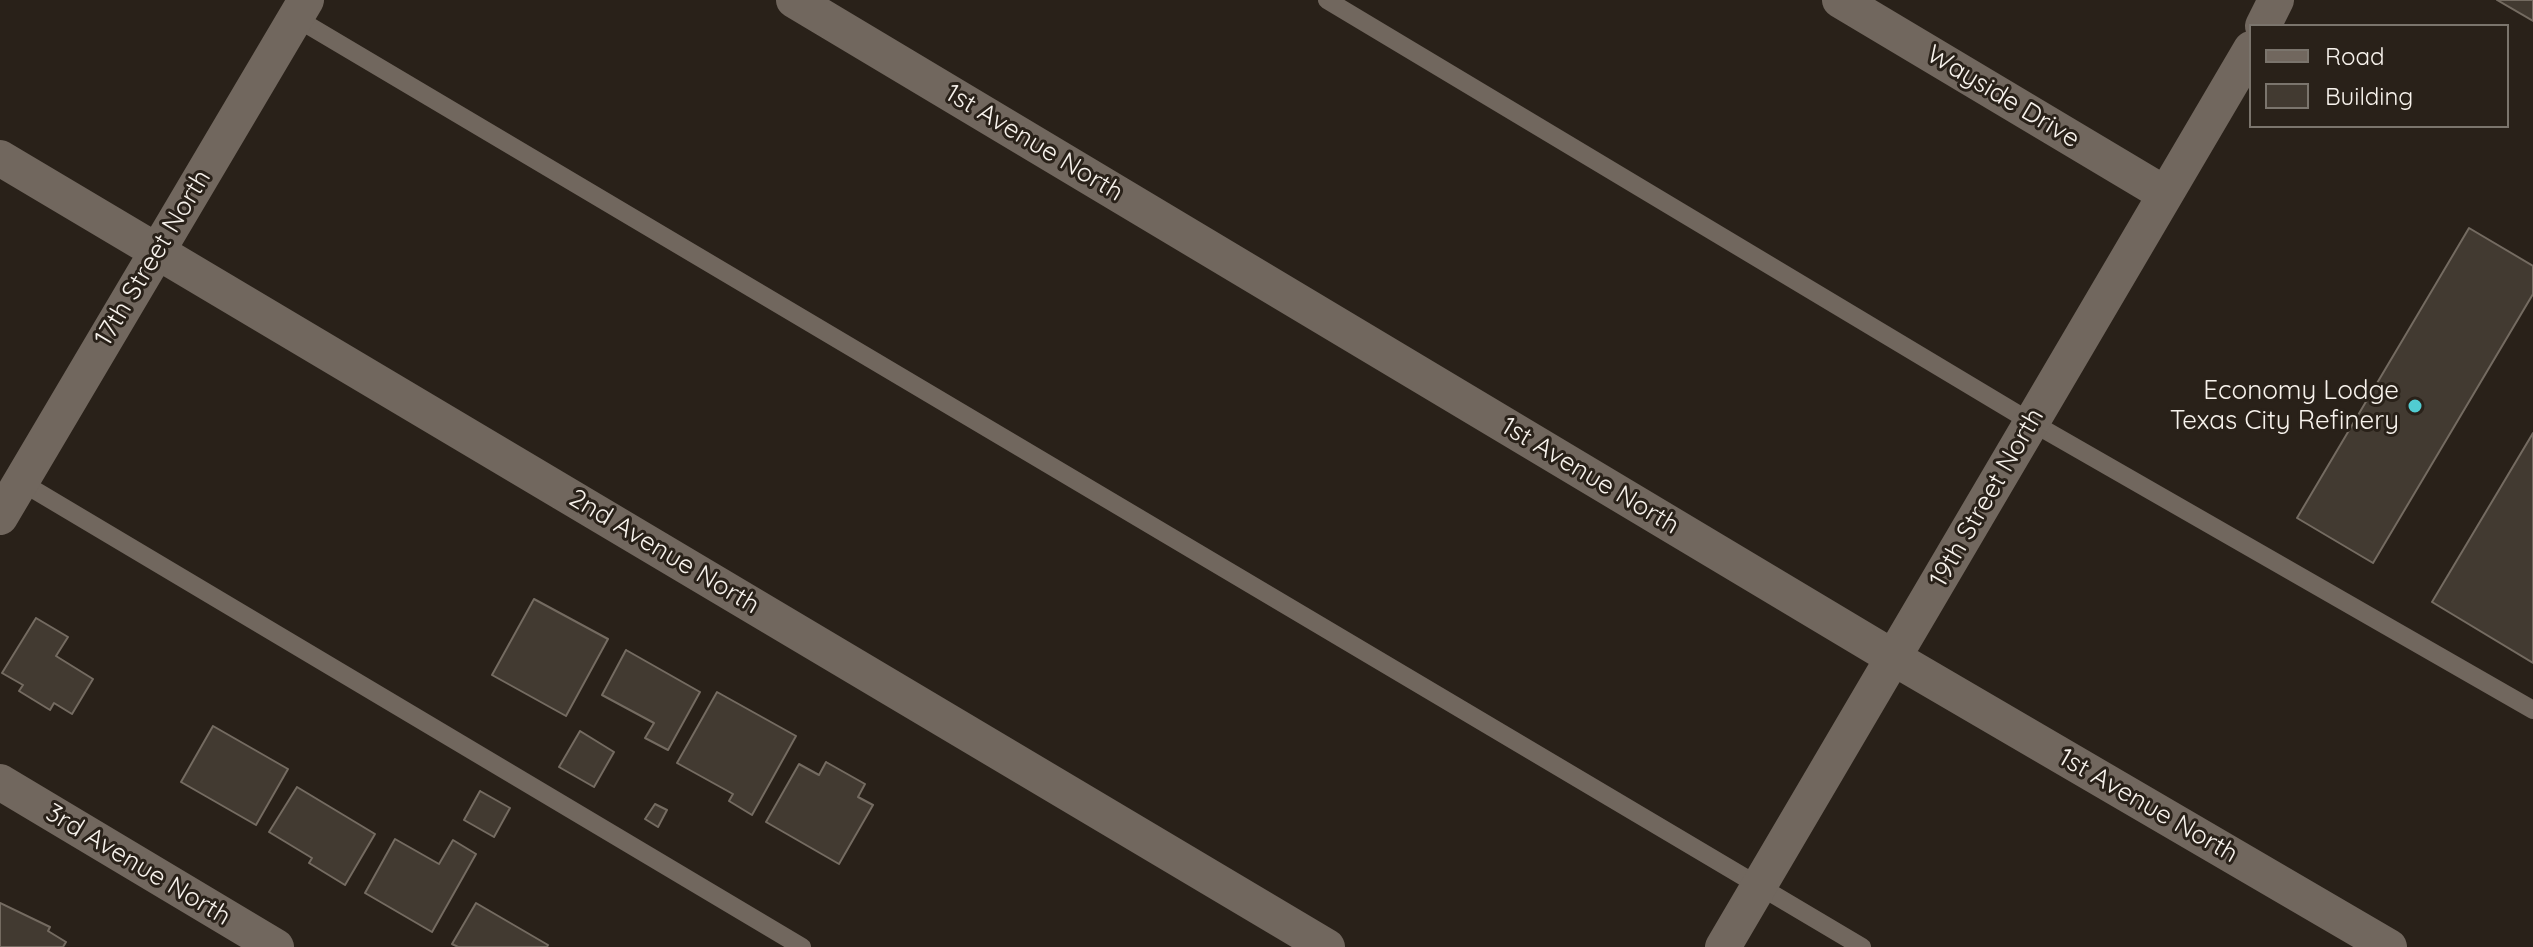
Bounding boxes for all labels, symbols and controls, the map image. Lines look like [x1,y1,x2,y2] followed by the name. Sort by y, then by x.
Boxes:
[2249,24,2509,128] legend
[1921,39,2085,155] street label: Wayside Drive
[2325,41,2385,71] text: Road
[939,78,1129,208] street label: 1st Avenue North
[2325,81,2413,111] text: Building
[88,164,218,352] street label: 17th Street North
[2170,375,2399,436] place label: Economy Lodge Texas City Refinery
[2406,397,2424,415] marker: Economy Lodge Texas City Refinery
[1923,403,2051,593] street label: 19th Street North
[1495,411,1685,541] street label: 1st Avenue North
[563,483,765,621] street label: 2nd Avenue North
[2053,742,2243,870] street label: 1st Avenue North
[40,798,236,932] street label: 3rd Avenue North

